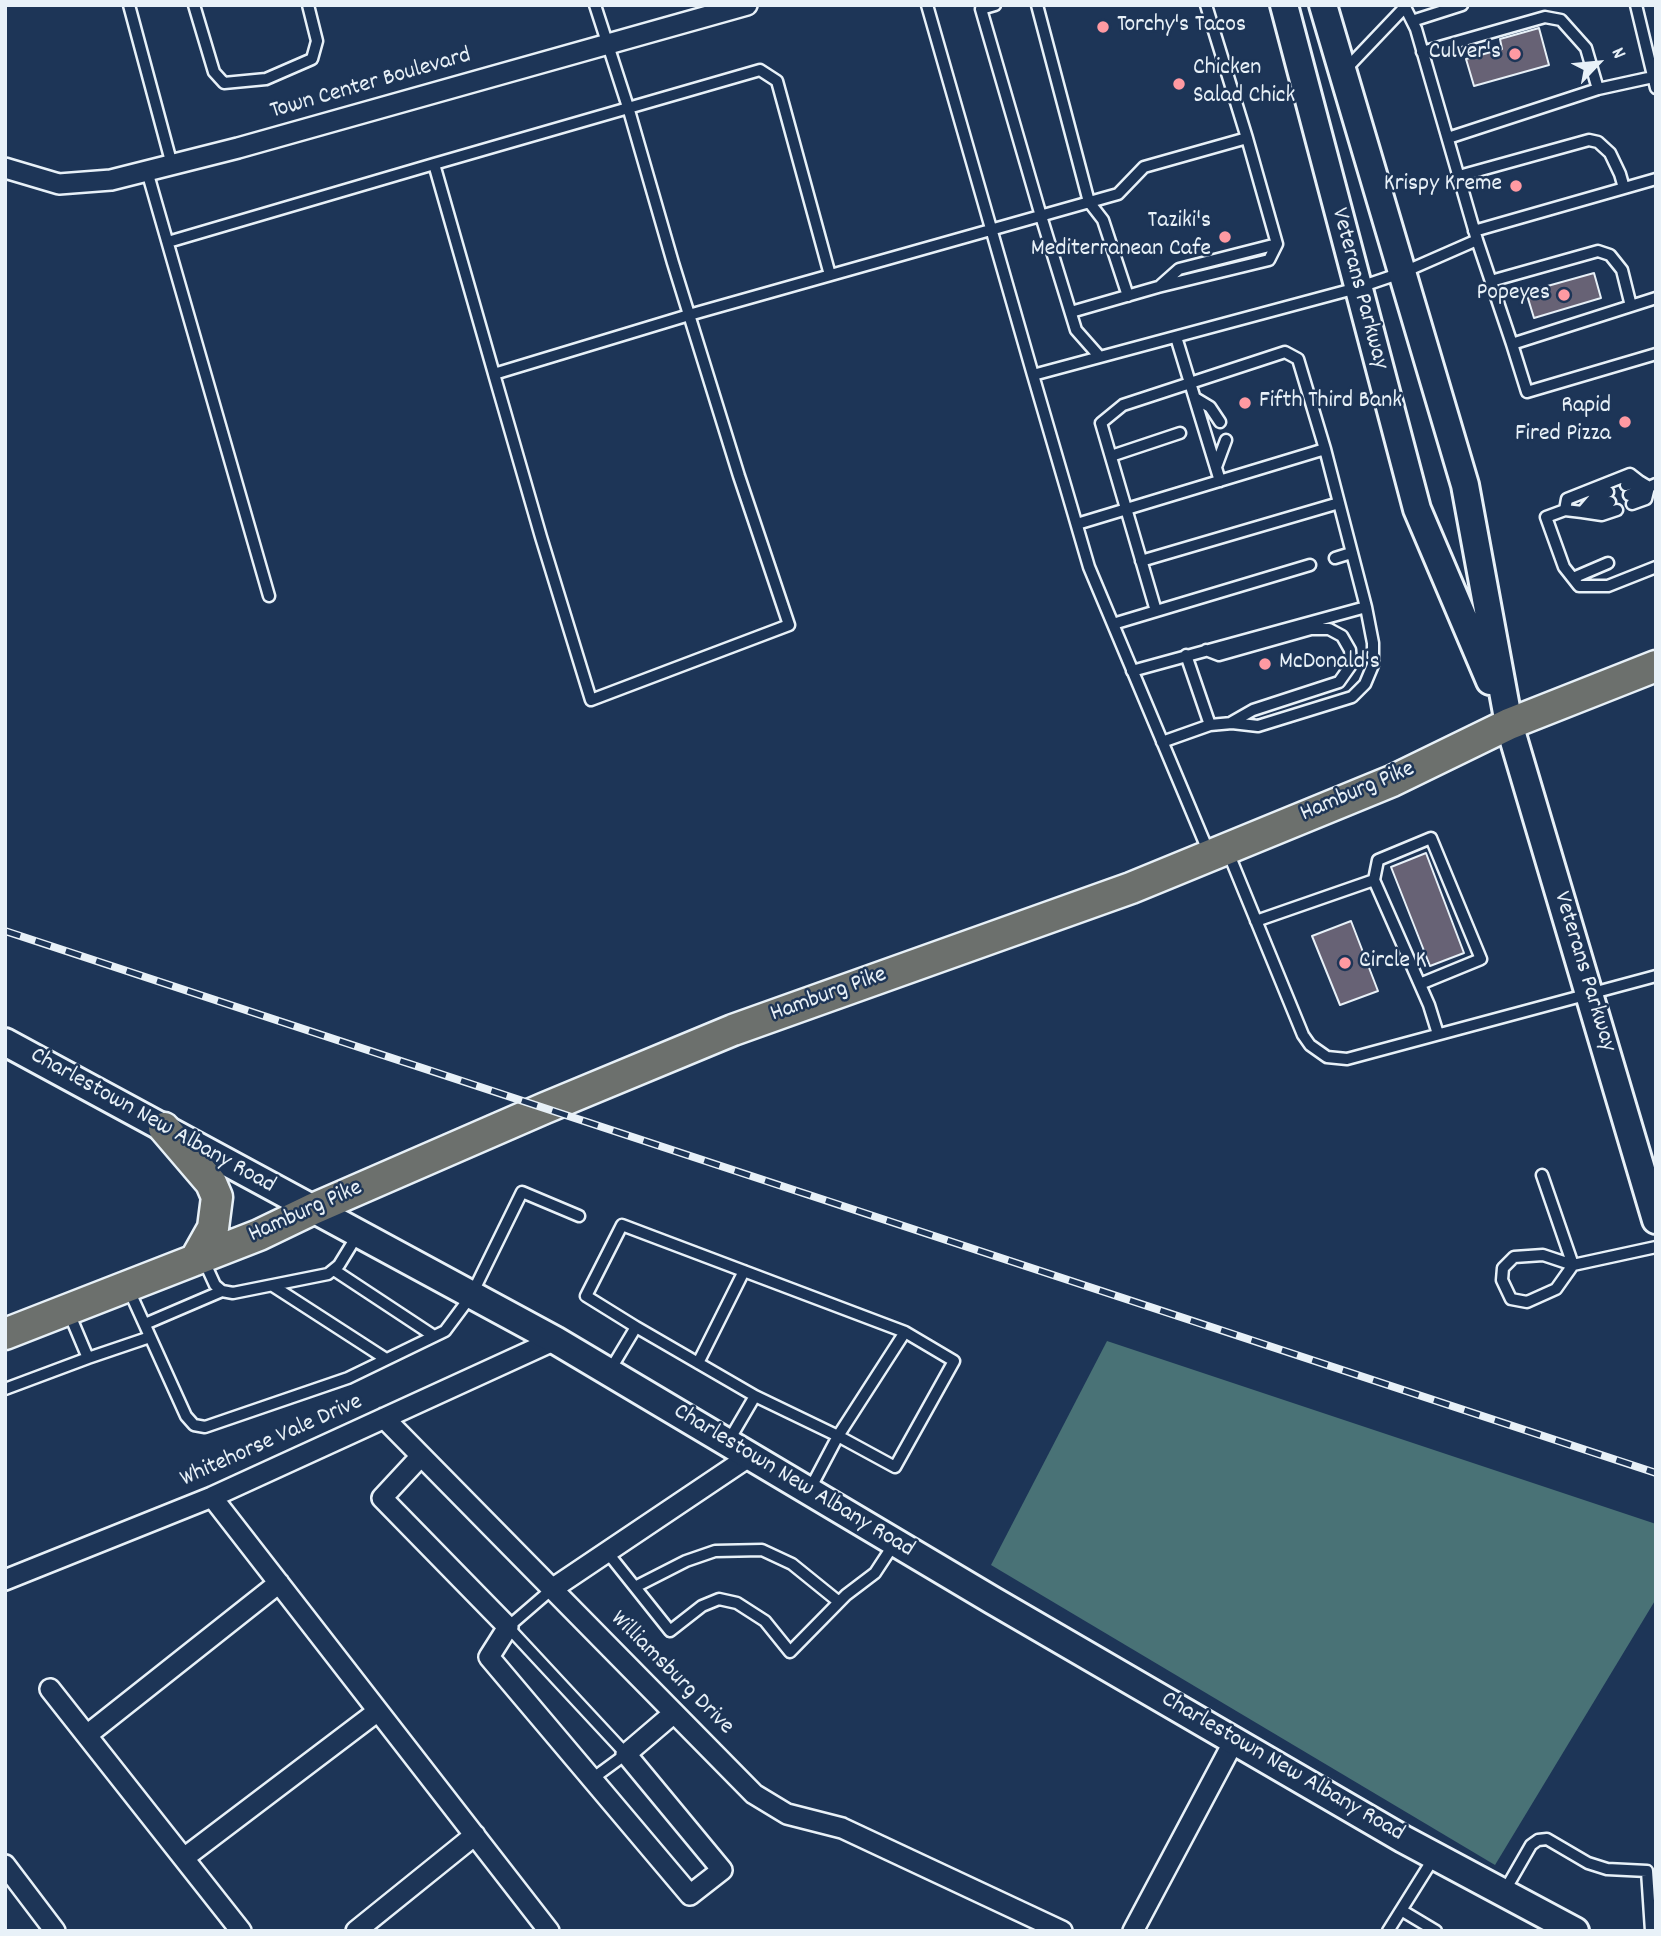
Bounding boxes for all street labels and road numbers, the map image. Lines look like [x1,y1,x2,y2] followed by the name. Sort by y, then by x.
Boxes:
[267,43,475,127] street label: Town Center Boulevard
[1323,205,1393,373] street label: Veterans Parkway
[1297,756,1419,830] street label: Hamburg Pike
[1545,889,1621,1055] street label: Veterans Parkway
[767,962,891,1030] street label: Hamburg Pike
[24,1043,280,1201] street label: Charlestown New Albany Road
[245,1175,367,1251] street label: Hamburg Pike
[177,1389,367,1495] street label: Whitehorse Vale Drive
[667,1399,919,1565] street label: Charlestown New Albany Road
[603,1606,739,1742] street label: Williamsburg Drive
[1155,1687,1409,1849] street label: Charlestown New Albany Road

